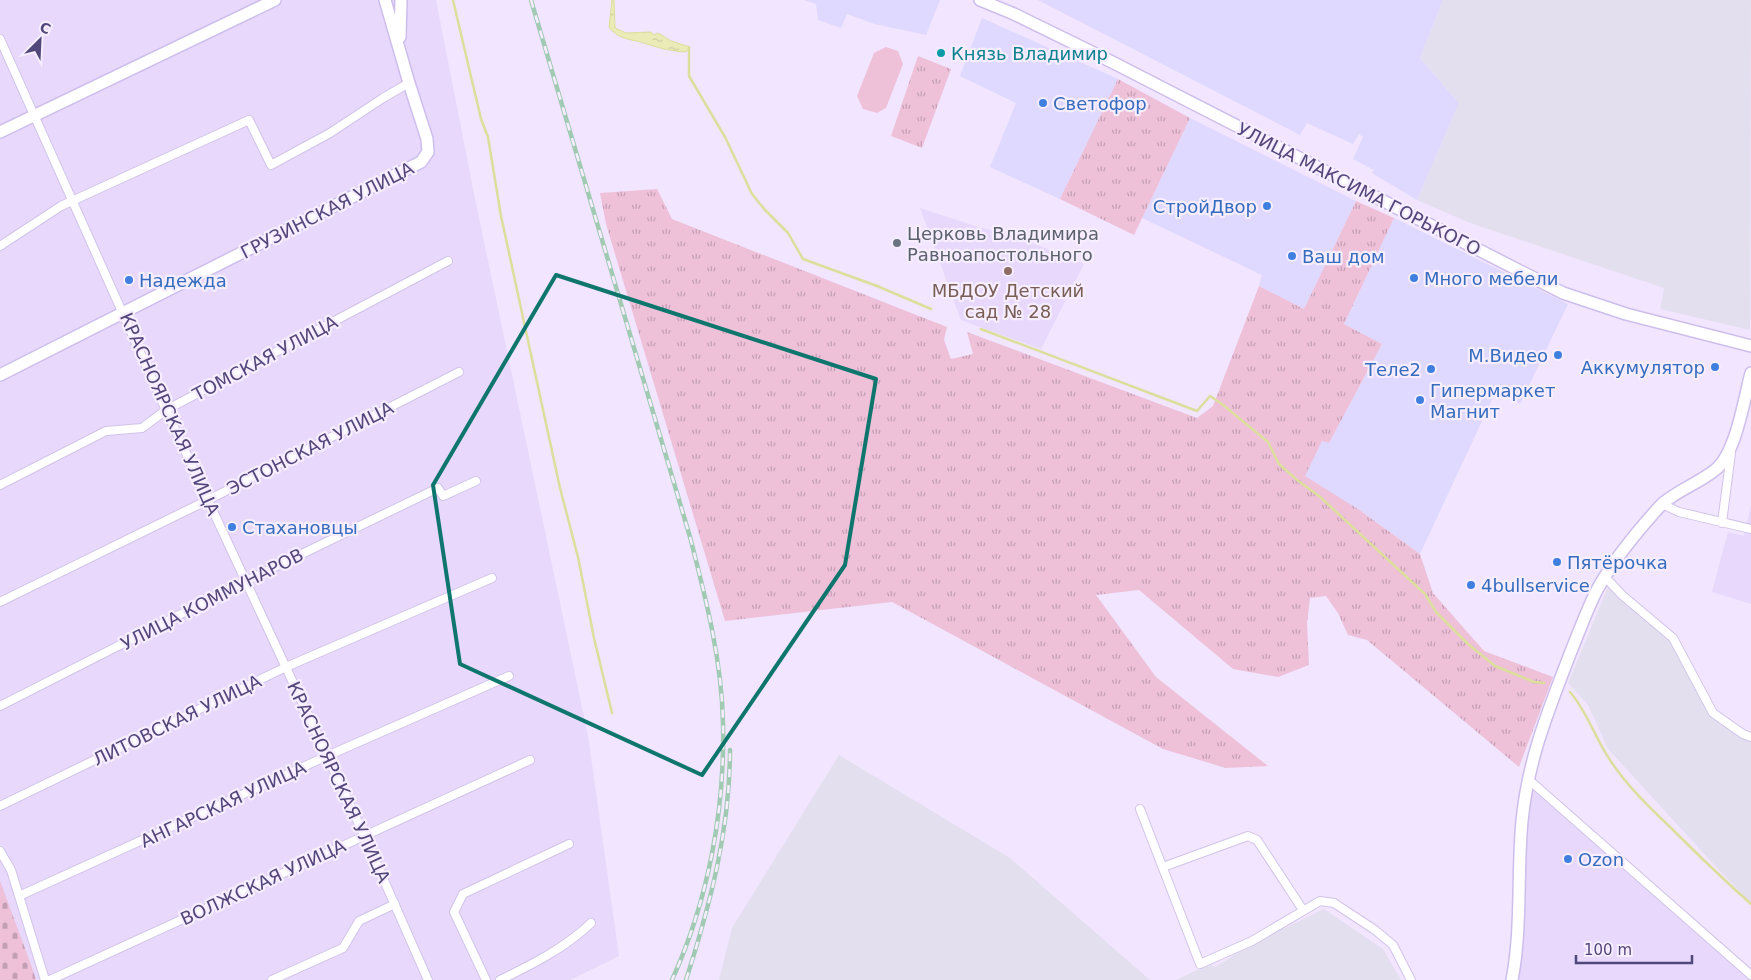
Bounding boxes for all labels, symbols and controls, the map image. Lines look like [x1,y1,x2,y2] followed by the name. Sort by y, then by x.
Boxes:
[15,15,65,65] north arrow
[37,19,53,38] text: С
[951,43,1108,64] place label: Князь Владимир
[935,47,947,59] marker: Князь Владимир
[1053,93,1147,114] place label: Светофор
[1037,97,1049,109] marker: Светофор
[1234,118,1484,260] street label: УЛИЦА МАКСИМА ГОРЬКОГО
[237,157,418,263] street label: ГРУЗИНСКАЯ УЛИЦА
[1153,196,1257,217] place label: СтройДвор
[1261,200,1273,212] marker: СтройДвор
[907,223,1099,265] place label: Церковь Владимира Равноапостольного
[891,237,903,249] marker: Церковь Владимира Равноапостольного
[1302,246,1385,267] place label: Ваш дом
[1286,250,1298,262] marker: Ваш дом
[1002,265,1014,277] marker: МБДОУ Детский сад № 28
[1424,268,1559,289] place label: Много мебели
[139,270,227,291] place label: Надежда
[1408,272,1420,284] marker: Много мебели
[123,274,135,286] marker: Надежда
[932,280,1084,322] place label: МБДОУ Детский сад № 28
[116,309,225,519] street label: КРАСНОЯРСКАЯ УЛИЦА
[188,311,342,405] street label: ТОМСКАЯ УЛИЦА
[1468,345,1548,366] place label: М.Видео
[1552,349,1564,361] marker: М.Видео
[1581,357,1705,378] place label: Аккумулятор
[1364,359,1421,380] place label: Теле2
[1709,361,1721,373] marker: Аккумулятор
[1425,363,1437,375] marker: Теле2
[1430,380,1555,422] place label: Гипермаркет Магнит
[1414,394,1426,406] marker: Гипермаркет Магнит
[223,397,397,499] street label: ЭСТОНСКАЯ УЛИЦА
[242,517,358,538] place label: Стахановцы
[226,521,238,533] marker: Стахановцы
[117,544,307,654] street label: УЛИЦА КОММУНАРОВ
[1567,552,1668,573] place label: Пятёрочка
[1551,556,1563,568] marker: Пятёрочка
[1481,575,1590,596] place label: 4bullservice
[1465,579,1477,591] marker: 4bullservice
[89,670,265,770] street label: ЛИТОВСКАЯ УЛИЦА
[283,678,395,887] street label: КРАСНОЯРСКАЯ УЛИЦА
[137,756,310,852] street label: АНГАРСКАЯ УЛИЦА
[177,834,349,929] street label: ВОЛЖСКАЯ УЛИЦА
[1578,849,1624,870] place label: Ozon
[1562,853,1574,865] marker: Ozon
[1576,932,1692,964] scale bar
[1584,941,1632,959] text: 100 m

